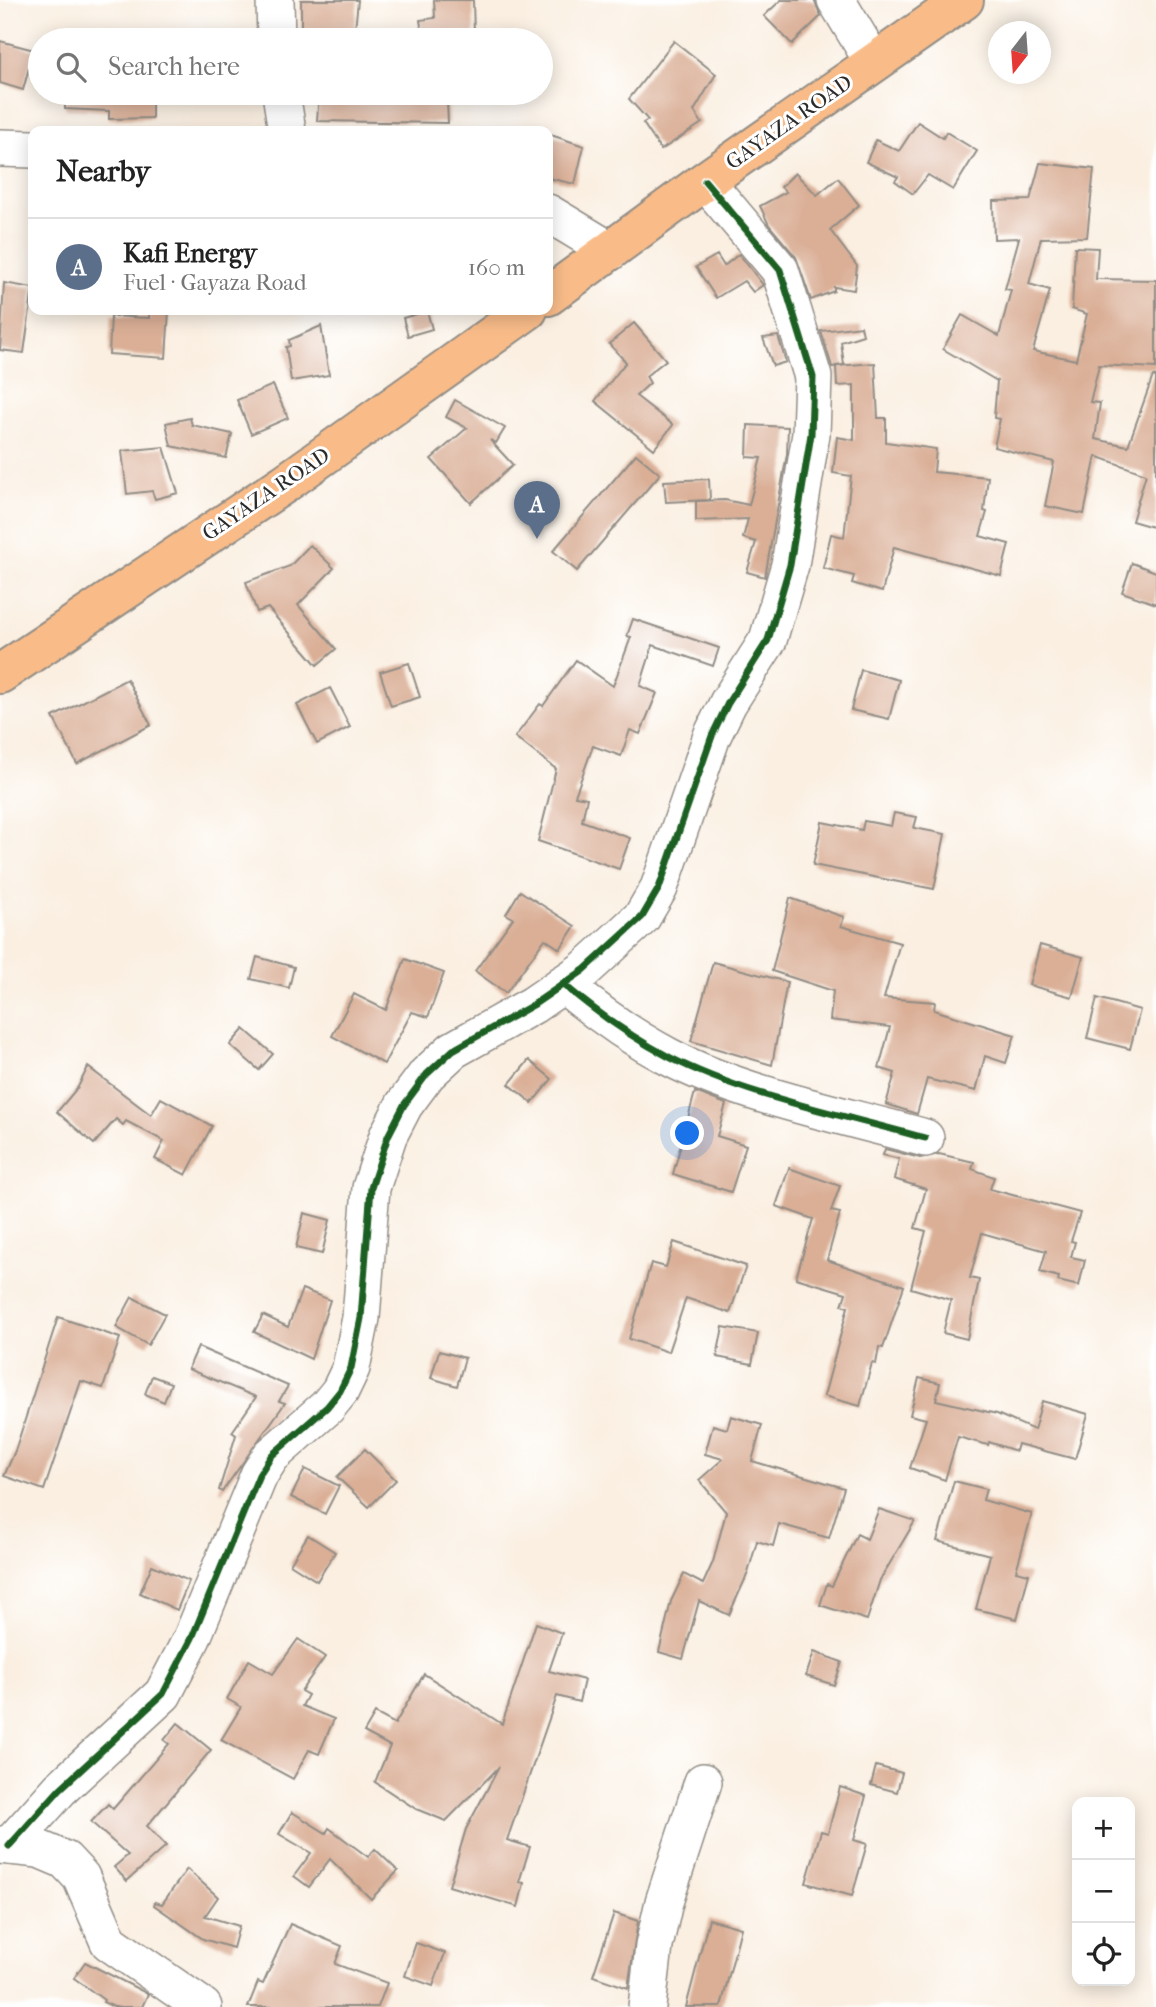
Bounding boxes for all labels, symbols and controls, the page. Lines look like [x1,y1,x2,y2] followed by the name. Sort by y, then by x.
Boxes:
[988,21,1051,84] north arrow
[28,28,553,105] search box
[52,48,90,86] icon: search
[108,51,240,82] text: Search here
[721,70,857,174] street label: GAYAZA ROAD
[56,154,151,189] text: Nearby
[123,238,257,269] text: Kafi Energy
[72,254,86,281] text: A
[468,254,525,281] text: 160 m
[123,269,307,296] text: Fuel · Gayaza Road
[198,443,334,545] street label: GAYAZA ROAD
[514,481,560,539] pin: A
[670,1116,704,1150] your location
[1072,1797,1135,1986] map controls
[1072,1797,1135,1860] button: +
[1072,1860,1135,1923] button: −
[1072,1923,1135,1986] button: locate

